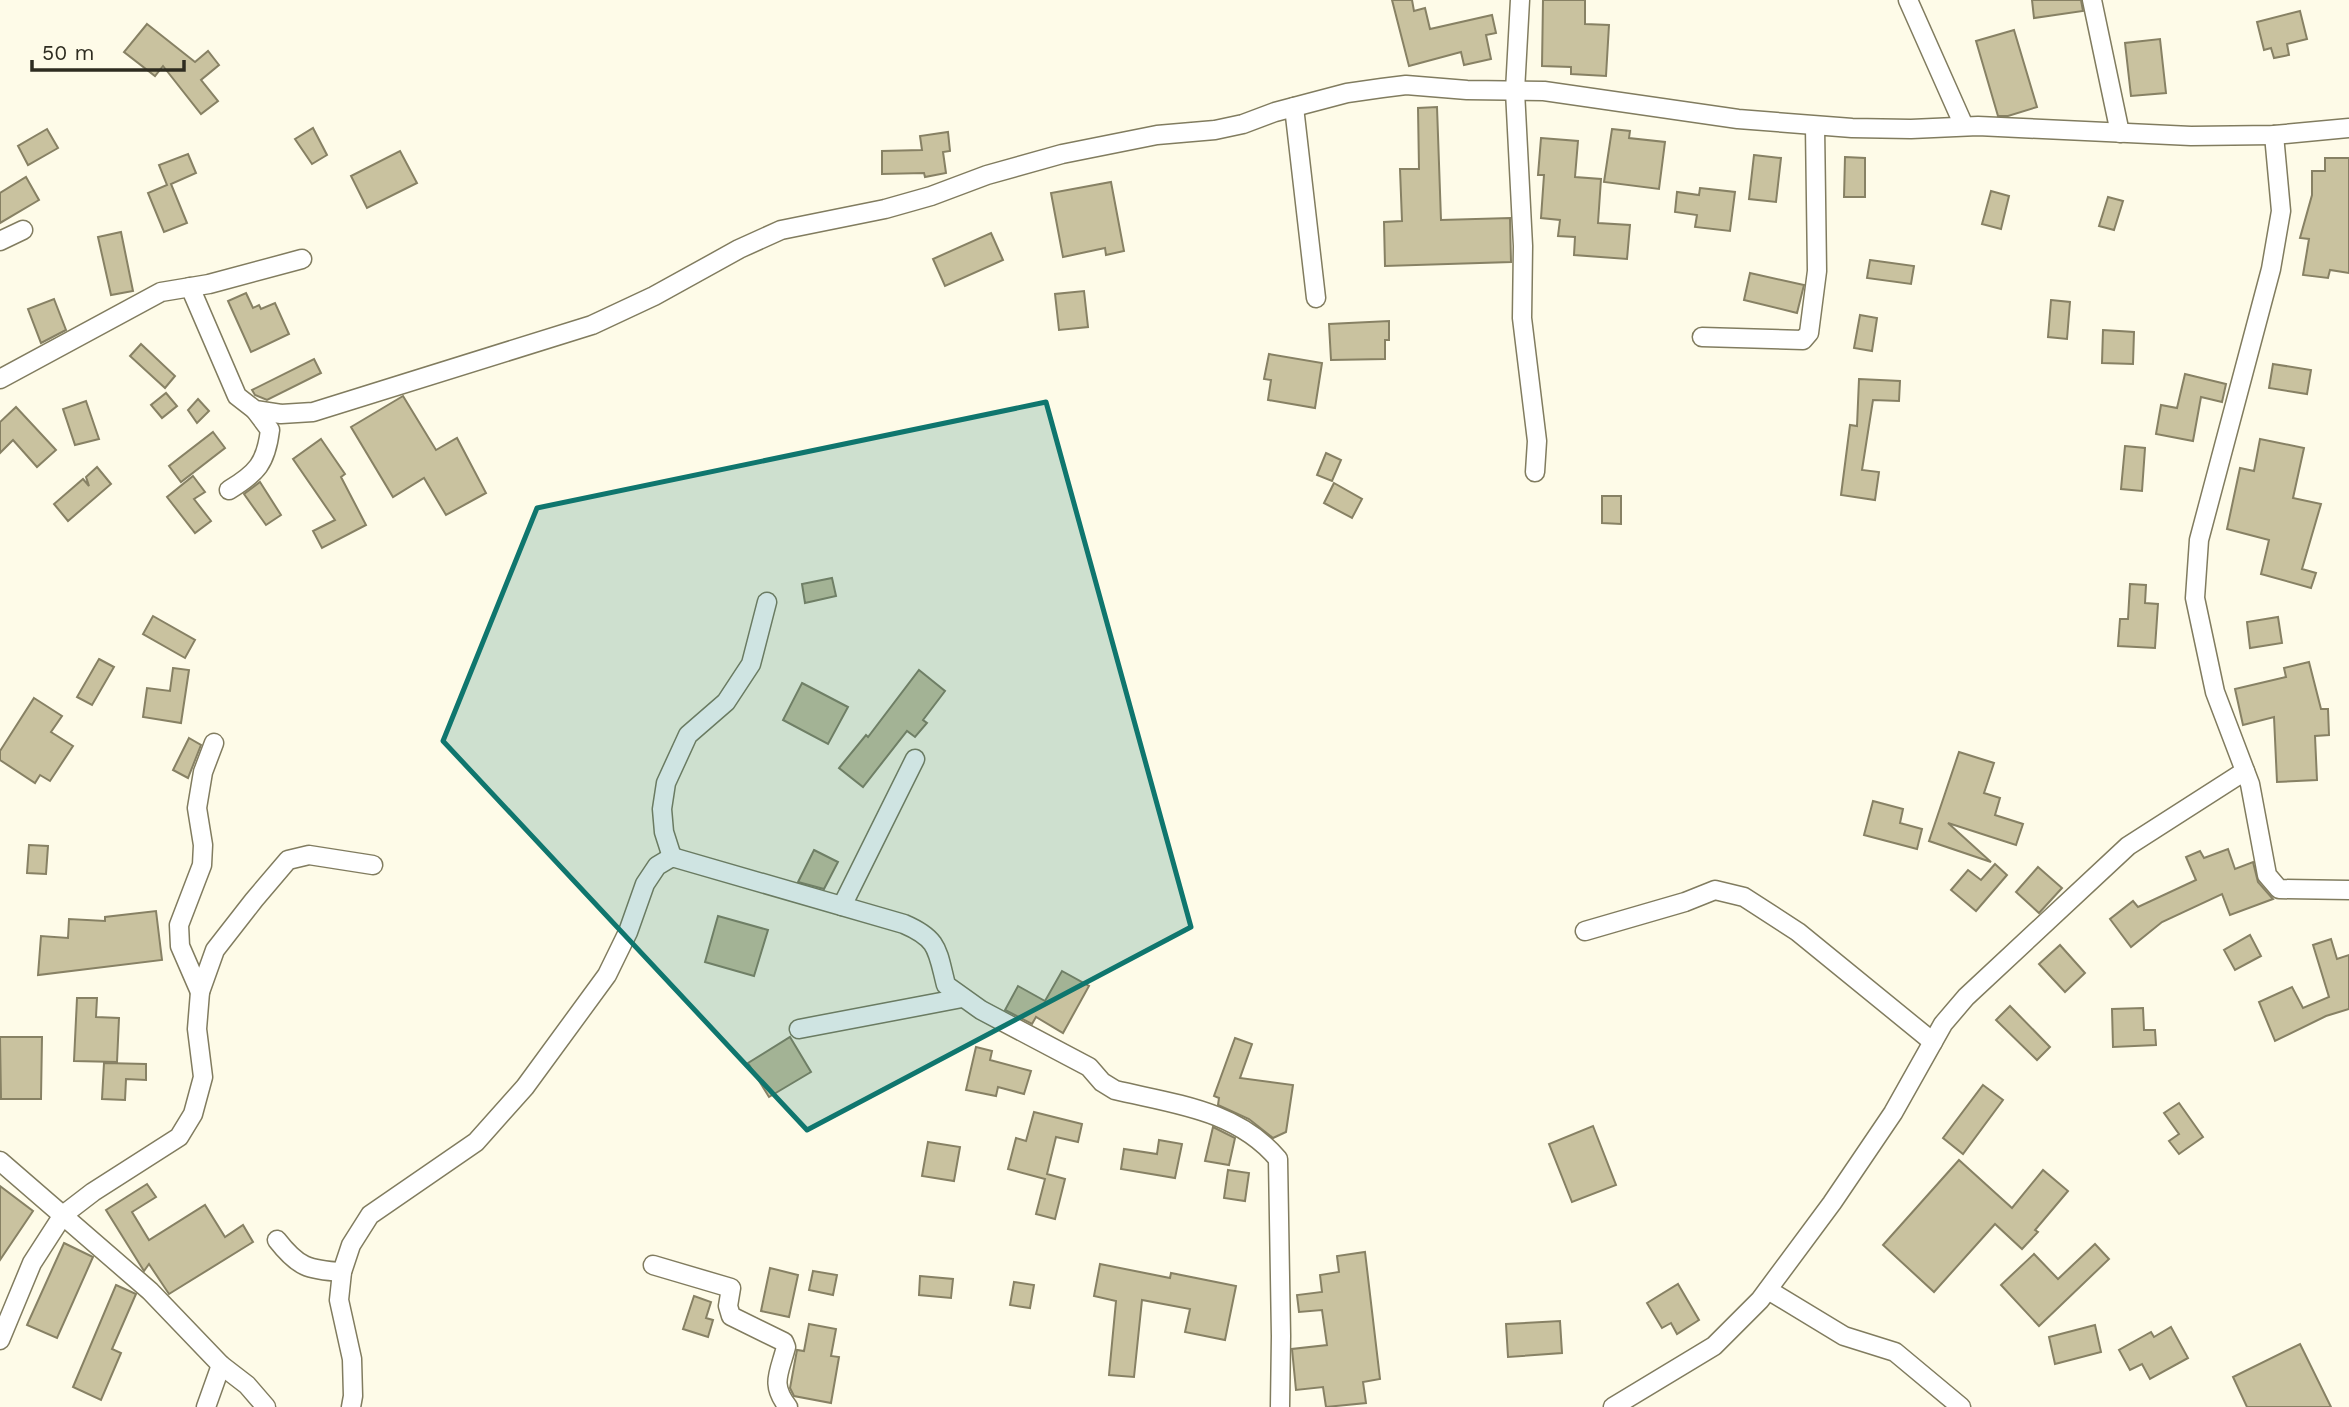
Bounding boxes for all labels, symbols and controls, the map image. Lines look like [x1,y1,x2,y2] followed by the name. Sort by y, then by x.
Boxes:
[32,28,184,72] scale bar
[42,40,94,65] text: 50 m

